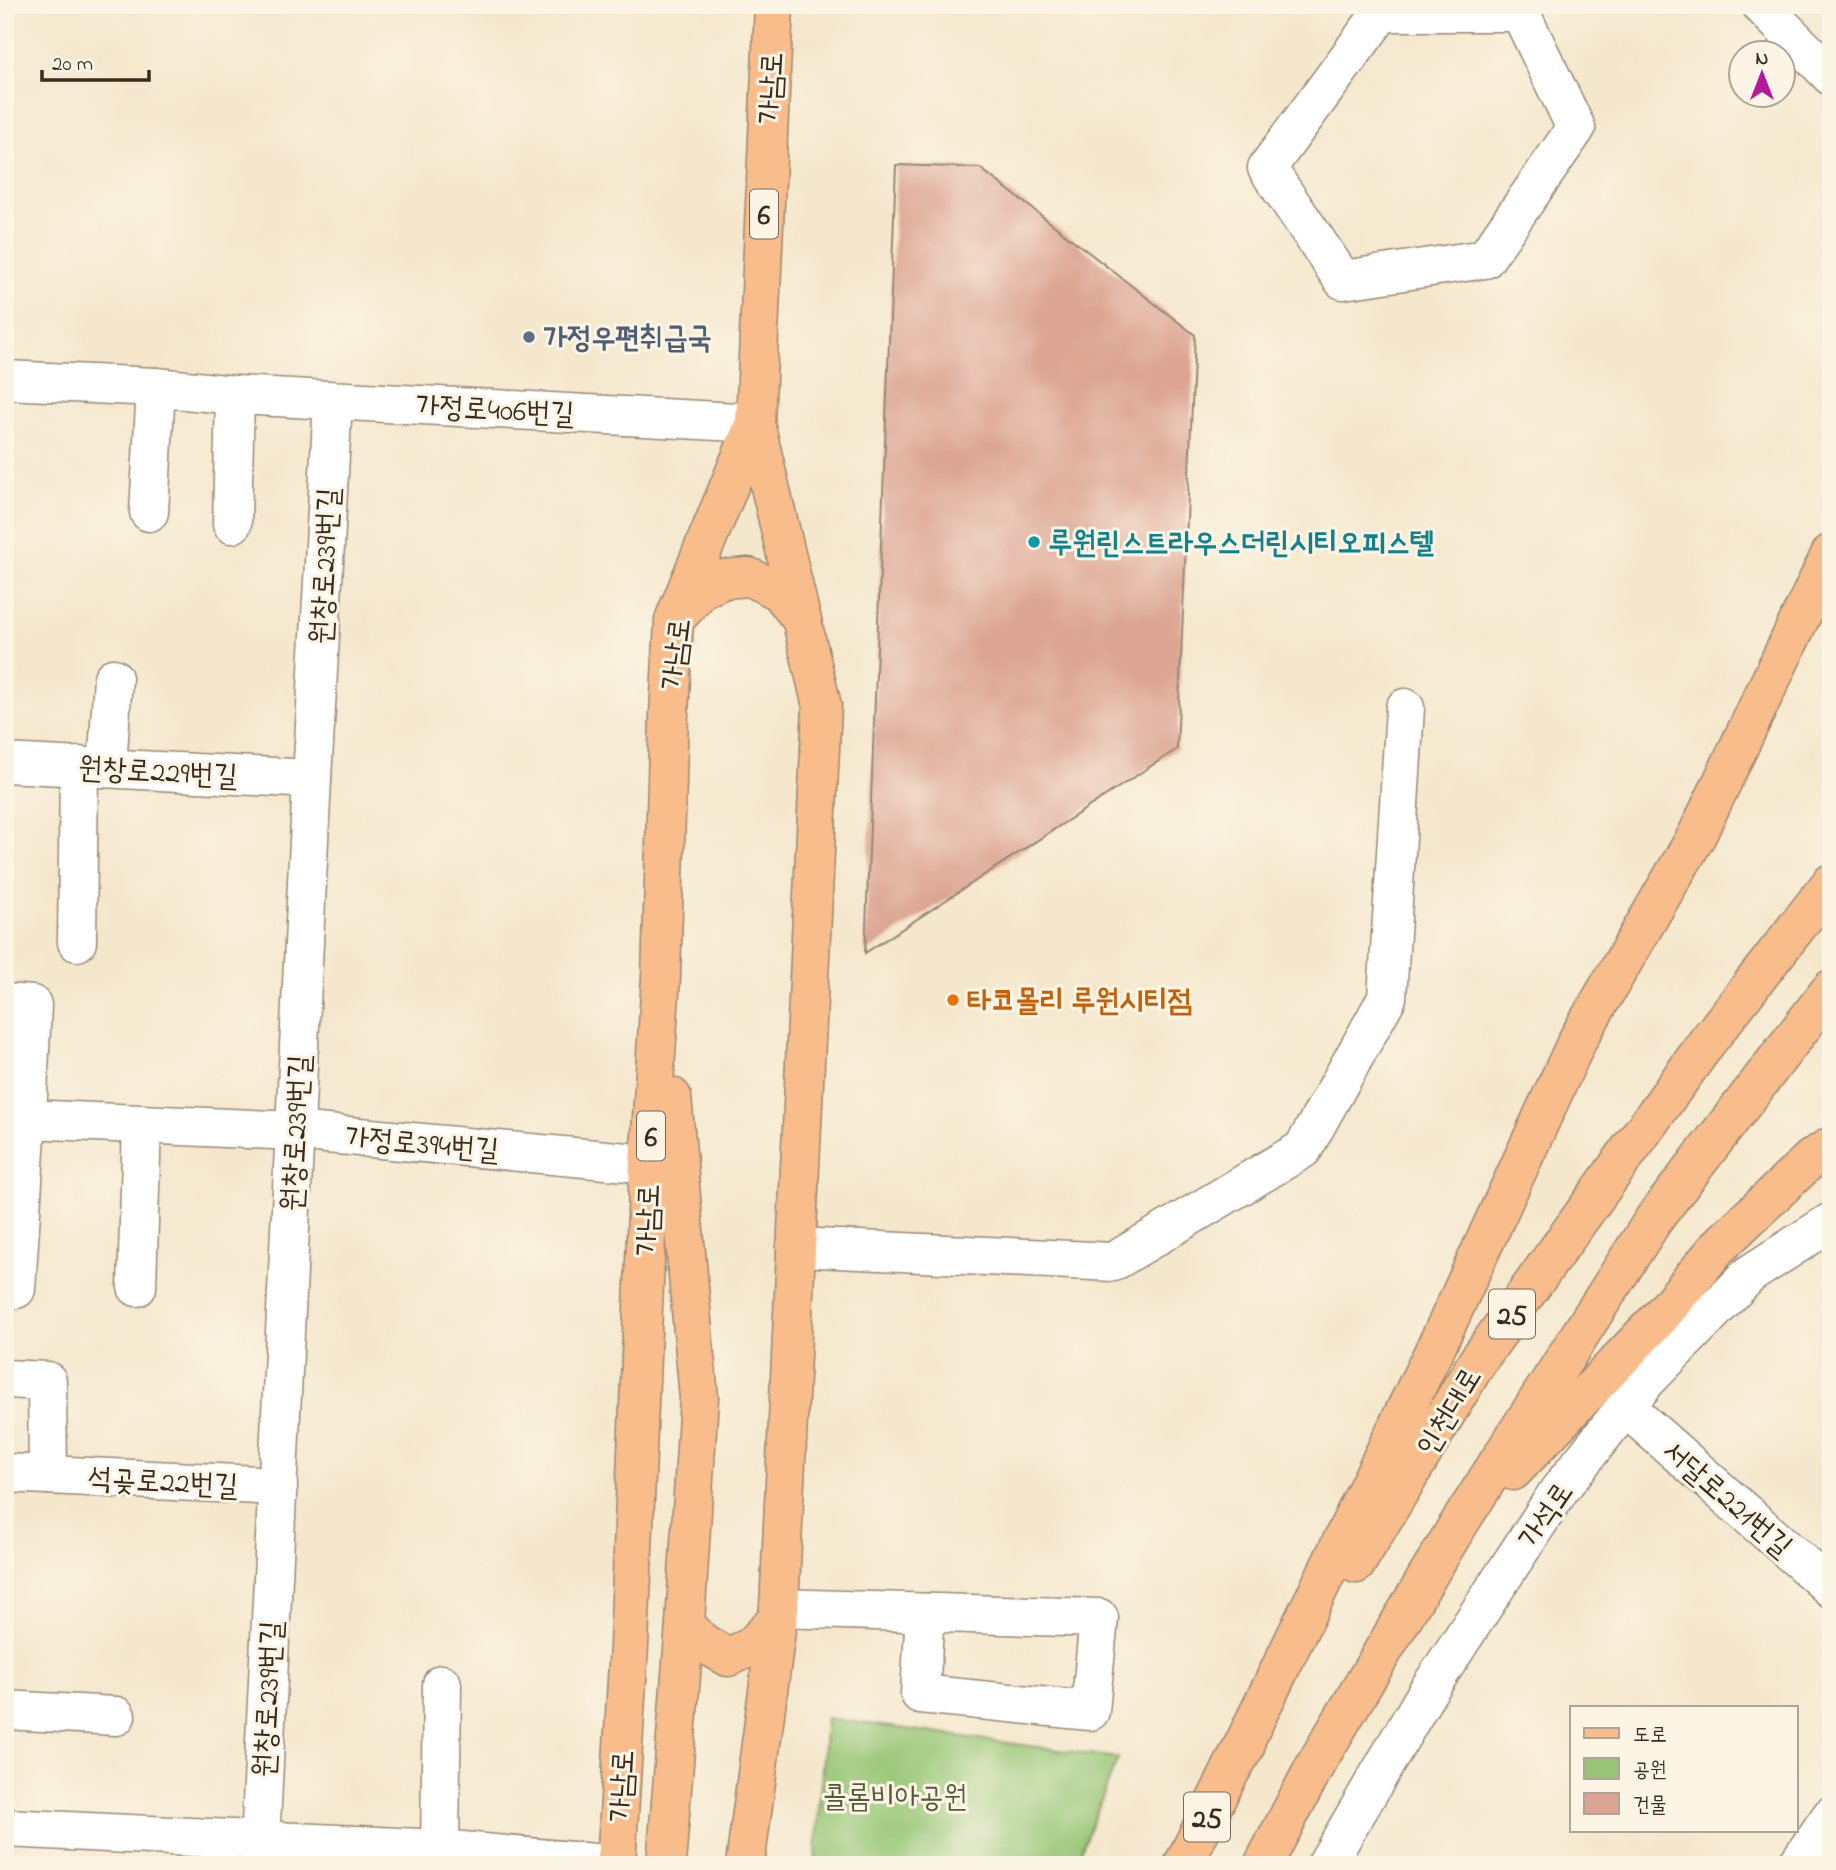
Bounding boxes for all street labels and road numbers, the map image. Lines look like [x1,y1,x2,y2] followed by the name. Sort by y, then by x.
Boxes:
[749,51,797,125] street label: 가남로
[750,190,778,238] road number: 6
[414,386,576,438] street label: 가정로406번길
[301,487,353,646] street label: 원창로239번길
[652,616,704,693] street label: 가남로
[77,748,239,800] street label: 원창로229번길
[272,1054,324,1213] street label: 원창로239번길
[637,1112,665,1160] road number: 6
[343,1117,501,1175] street label: 가정로394번길
[627,1183,673,1257] street label: 가남로
[1489,1290,1535,1338] road number: 25
[1407,1360,1494,1465] street label: 인천대로
[1651,1431,1801,1569] street label: 서달로221번길
[87,1458,239,1510] street label: 석곶로22번길
[1509,1474,1586,1559] street label: 가석로
[244,1620,296,1779] street label: 원창로239번길
[600,1749,648,1823] street label: 가남로
[1184,1792,1230,1842] road number: 25

